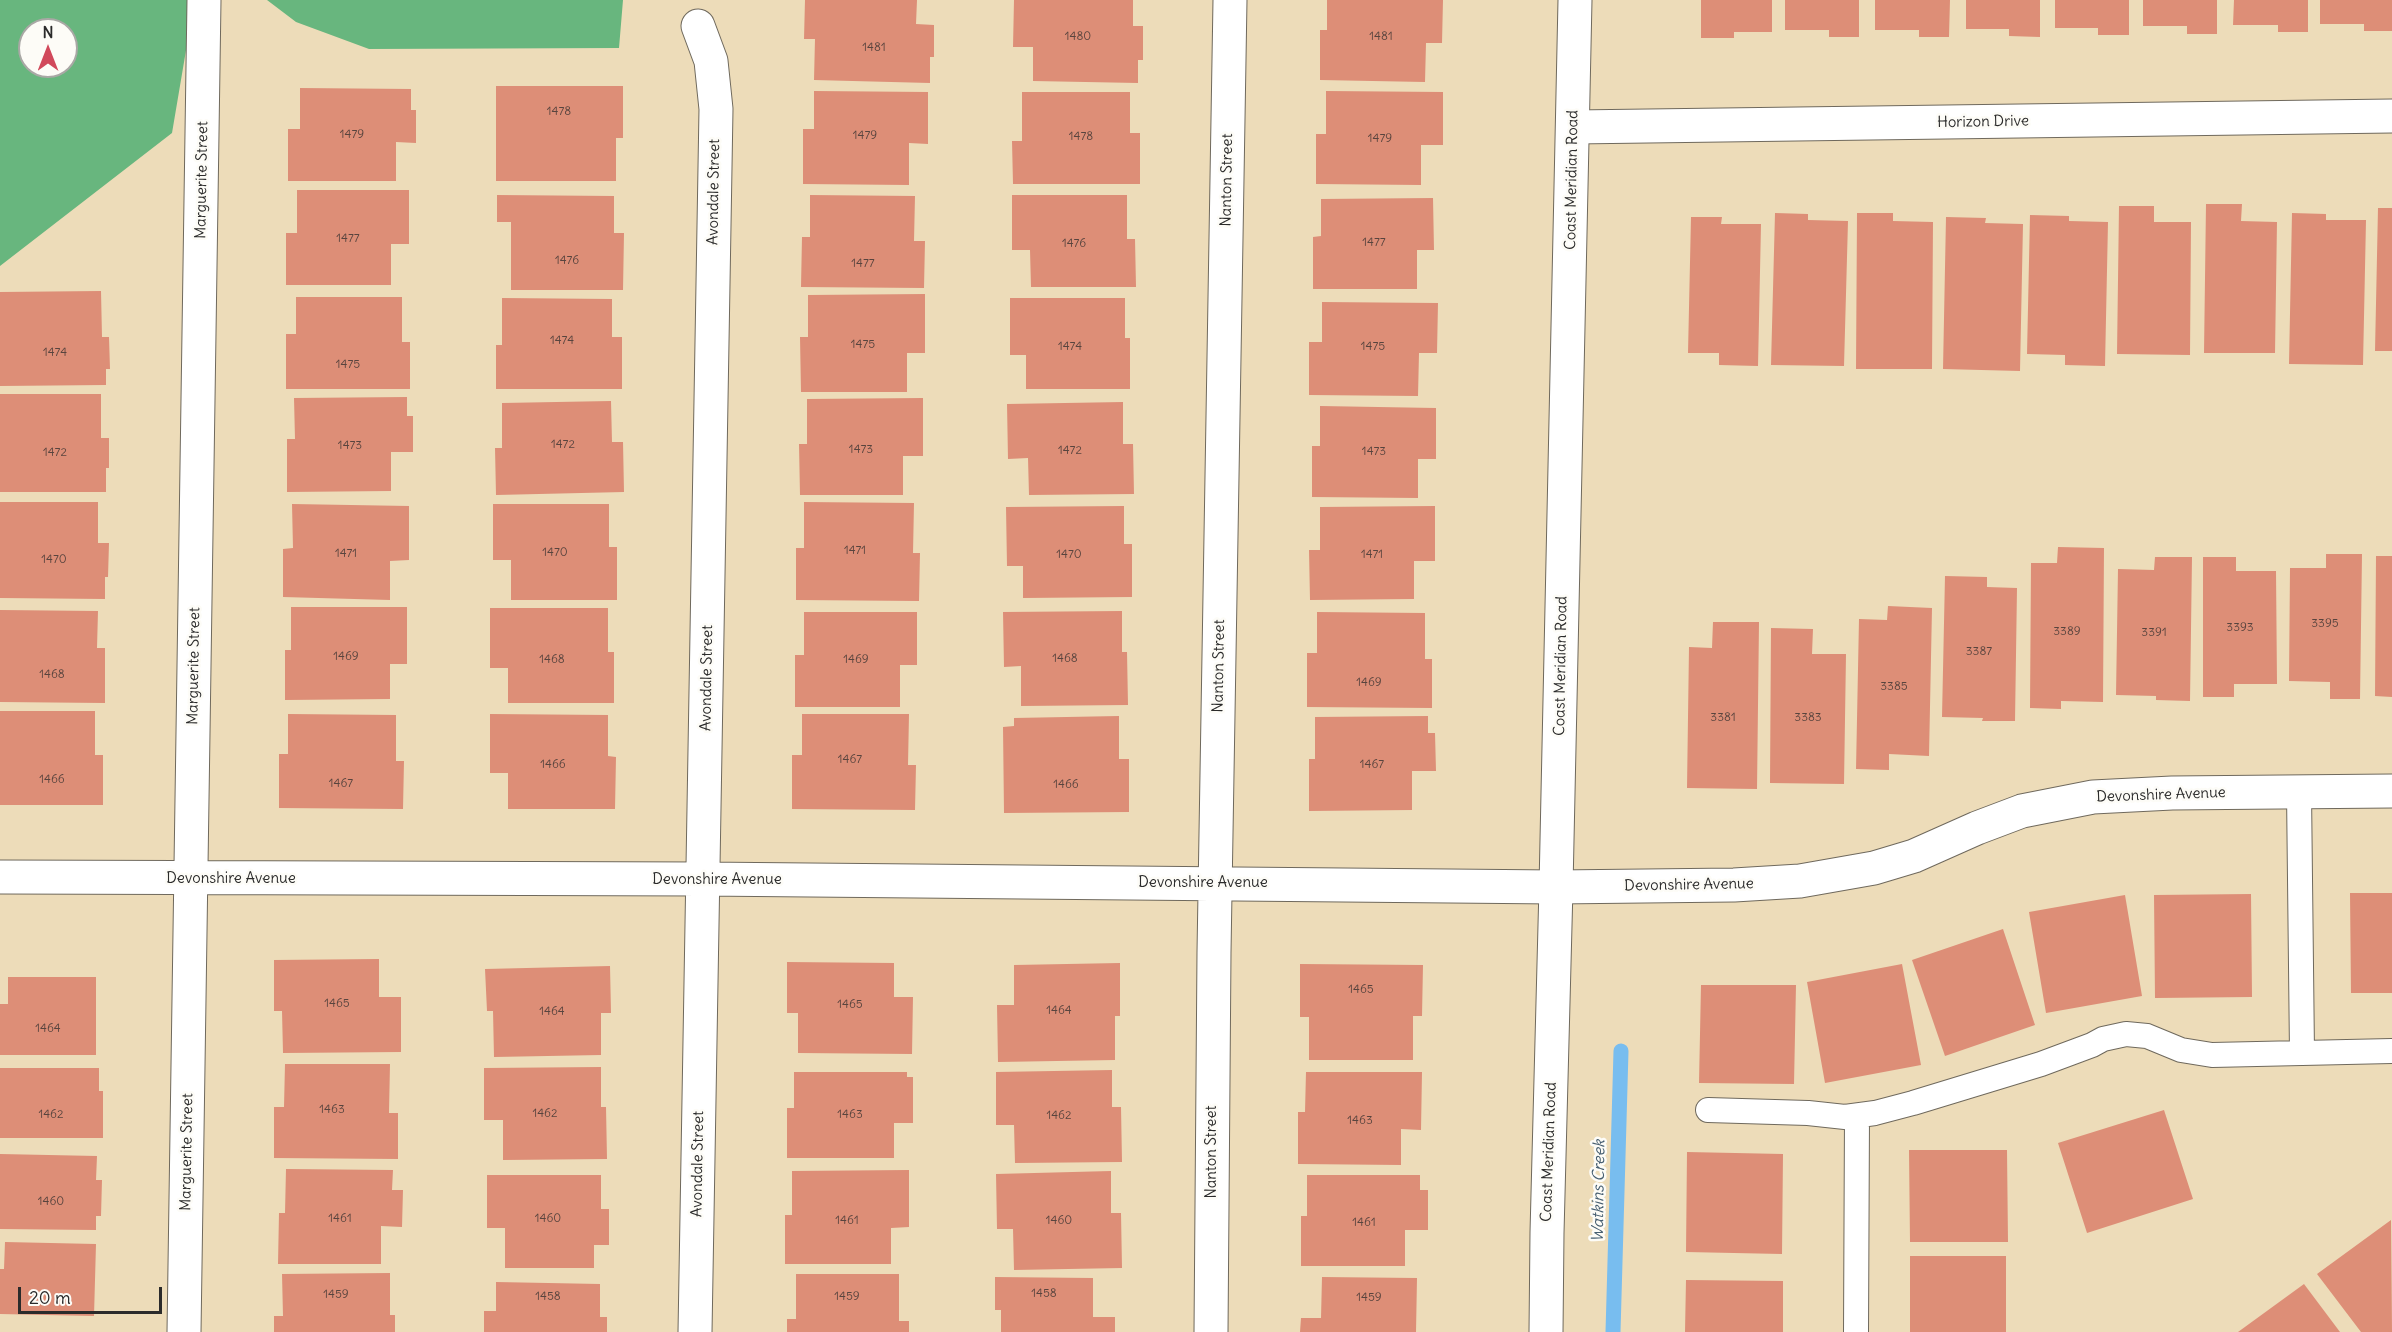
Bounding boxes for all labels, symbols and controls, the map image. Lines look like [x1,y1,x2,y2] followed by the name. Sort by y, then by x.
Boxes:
[18,18,78,78] north arrow
[42,22,54,42] text: N
[1065,30,1091,44] house number: 1480
[1369,30,1393,44] house number: 1481
[862,41,886,55] house number: 1481
[547,105,571,119] house number: 1478
[1562,110,1582,250] street label: Coast Meridian Road
[1937,112,2029,132] street label: Horizon Drive
[192,121,212,239] street label: Marguerite Street
[340,128,364,142] house number: 1479
[853,129,877,143] house number: 1479
[1069,130,1093,144] house number: 1478
[1368,132,1392,146] house number: 1479
[1217,133,1237,227] street label: Nanton Street
[704,139,724,245] street label: Avondale Street
[336,232,360,246] house number: 1477
[1362,236,1386,250] house number: 1477
[1062,237,1086,251] house number: 1476
[555,254,579,268] house number: 1476
[851,257,875,271] house number: 1477
[550,334,574,348] house number: 1474
[851,338,875,352] house number: 1475
[1058,340,1082,354] house number: 1474
[1361,340,1385,354] house number: 1475
[43,346,67,360] house number: 1474
[336,358,360,372] house number: 1475
[551,438,575,452] house number: 1472
[338,439,362,453] house number: 1473
[849,443,873,457] house number: 1473
[1058,444,1082,458] house number: 1472
[1362,445,1386,459] house number: 1473
[43,446,67,460] house number: 1472
[844,544,866,558] house number: 1471
[542,546,568,560] house number: 1470
[335,547,357,561] house number: 1471
[1056,548,1082,562] house number: 1470
[1361,548,1383,562] house number: 1471
[41,553,67,567] house number: 1470
[1551,596,1571,736] street label: Coast Meridian Road
[184,607,204,725] street label: Marguerite Street
[2311,617,2339,631] house number: 3395
[1209,619,1229,713] street label: Nanton Street
[2226,621,2254,635] house number: 3393
[697,625,717,731] street label: Avondale Street
[2053,625,2081,639] house number: 3389
[2141,626,2167,640] house number: 3391
[1966,645,1992,659] house number: 3387
[333,650,359,664] house number: 1469
[1052,652,1078,666] house number: 1468
[539,653,565,667] house number: 1468
[843,653,869,667] house number: 1469
[39,668,65,682] house number: 1468
[1356,676,1382,690] house number: 1469
[1880,680,1908,694] house number: 3385
[1710,711,1736,725] house number: 3381
[1794,711,1822,725] house number: 3383
[838,753,862,767] house number: 1467
[540,758,566,772] house number: 1466
[1360,758,1384,772] house number: 1467
[39,773,65,787] house number: 1466
[329,777,353,791] house number: 1467
[1053,778,1079,792] house number: 1466
[2096,784,2226,806] street label: Devonshire Avenue
[166,870,296,888] street label: Devonshire Avenue
[652,871,782,889] street label: Devonshire Avenue
[1138,874,1268,892] street label: Devonshire Avenue
[1624,875,1754,895] street label: Devonshire Avenue
[1348,983,1374,997] house number: 1465
[324,997,350,1011] house number: 1465
[837,998,863,1012] house number: 1465
[1046,1004,1072,1018] house number: 1464
[539,1005,565,1019] house number: 1464
[35,1022,61,1036] house number: 1464
[1538,1082,1560,1222] street label: Coast Meridian Road
[177,1093,197,1211] street label: Marguerite Street
[319,1103,345,1117] house number: 1463
[1203,1105,1221,1199] street label: Nanton Street
[532,1107,558,1121] house number: 1462
[38,1108,64,1122] house number: 1462
[837,1108,863,1122] house number: 1463
[1046,1109,1072,1123] house number: 1462
[688,1111,708,1217] street label: Avondale Street
[1347,1114,1373,1128] house number: 1463
[1589,1140,1609,1242] water label: Watkins Creek
[38,1195,64,1209] house number: 1460
[328,1212,352,1226] house number: 1461
[535,1212,561,1226] house number: 1460
[835,1214,859,1228] house number: 1461
[1046,1214,1072,1228] house number: 1460
[1352,1216,1376,1230] house number: 1461
[21,1275,165,1313] scale bar
[29,1286,71,1309] text: 20 m
[1031,1287,1057,1301] house number: 1458
[323,1288,349,1302] house number: 1459
[535,1290,561,1304] house number: 1458
[834,1290,860,1304] house number: 1459
[1356,1291,1382,1305] house number: 1459

